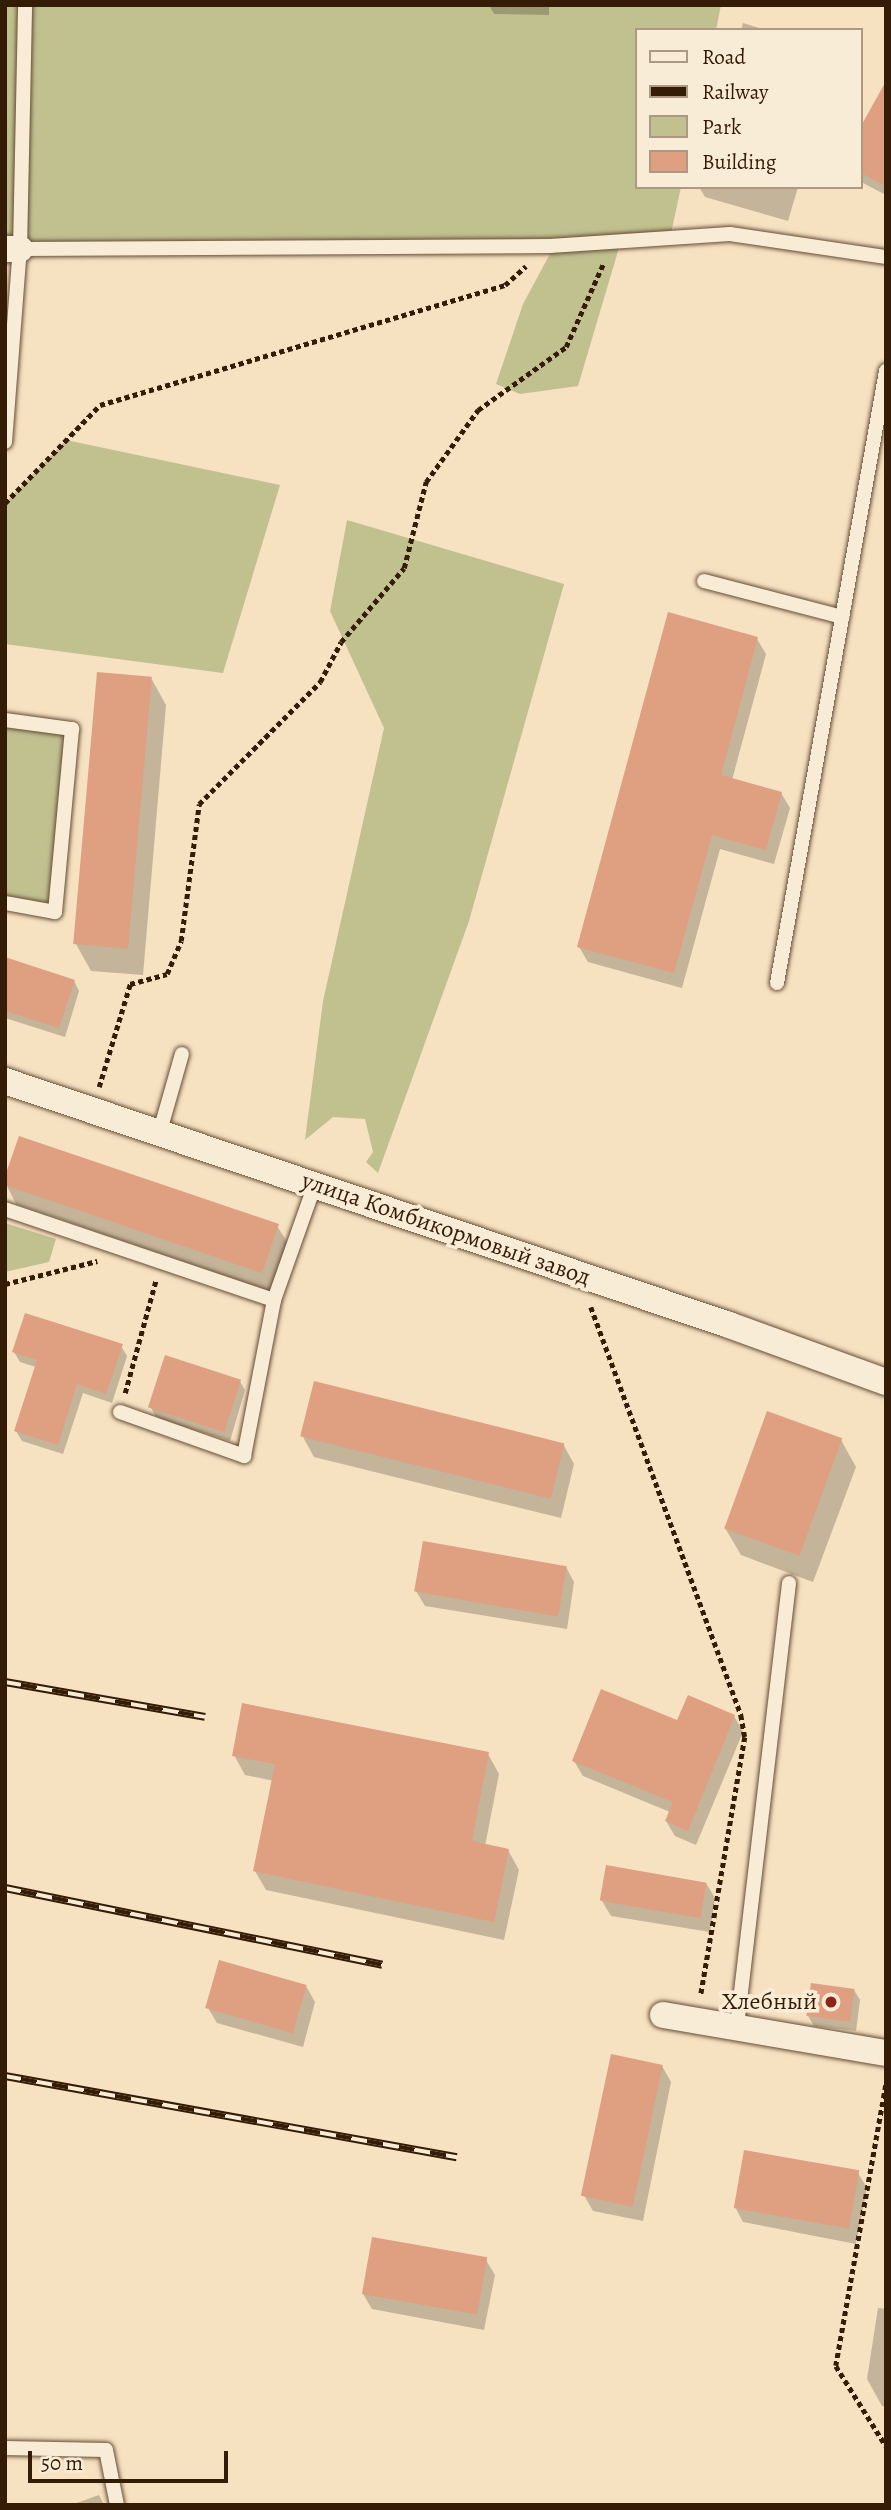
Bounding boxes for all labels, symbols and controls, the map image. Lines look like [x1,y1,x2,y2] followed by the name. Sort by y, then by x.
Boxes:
[636,28,863,189] legend
[702,43,746,71] text: Road
[702,78,768,106] text: Railway
[702,113,741,141] text: Park
[702,148,776,176] text: Building
[298,1166,594,1292] street label: улица Комбикормовый завод
[722,1988,817,2016] place label: Хлебный
[823,1994,839,2010] marker: Хлебный
[32,2436,231,2480] scale bar
[41,2449,83,2477] text: 50 m

